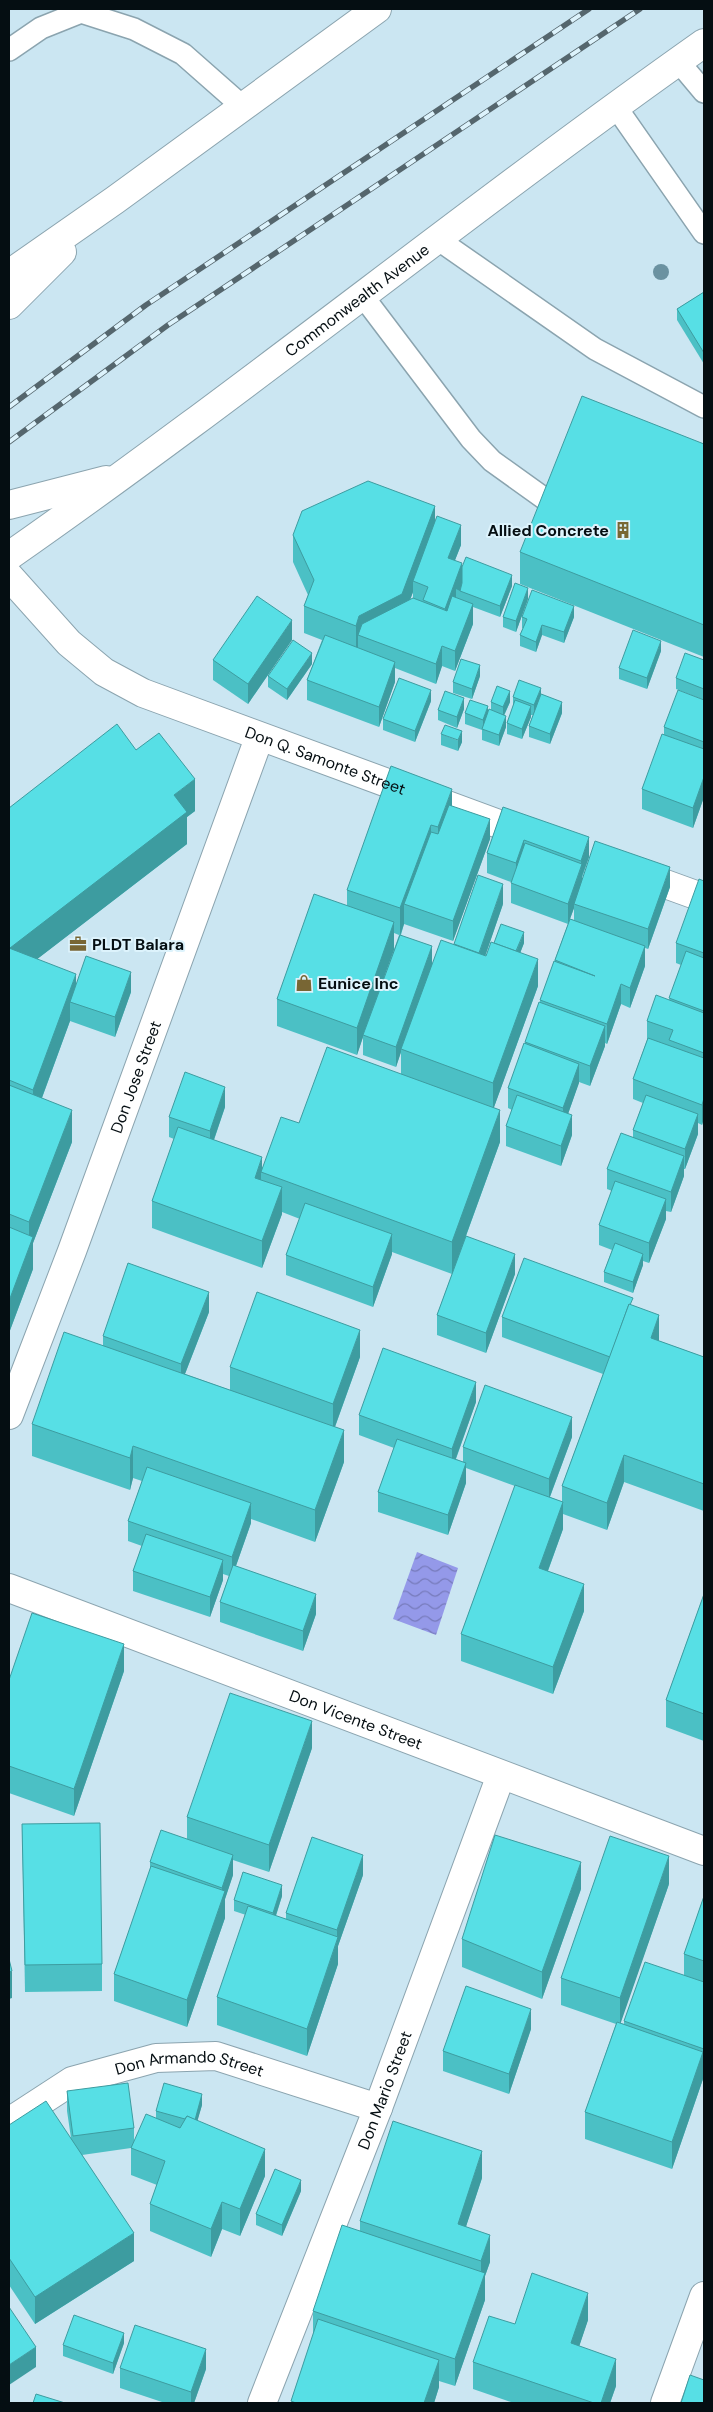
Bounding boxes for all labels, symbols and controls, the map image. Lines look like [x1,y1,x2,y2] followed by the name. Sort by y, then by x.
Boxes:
[281,239,434,362] street label: Commonwealth Avenue
[487,520,609,541] place label: Allied Concrete
[613,520,633,540] building icon: Allied Concrete
[242,721,408,800] street label: Don Q. Samonte Street
[68,934,88,954] office icon: PLDT Balara
[92,934,184,955] place label: PLDT Balara
[294,973,314,993] shop icon: Eunice Inc
[318,973,398,994] place label: Eunice Inc
[106,1018,166,1136] street label: Don Jose Street
[286,1685,425,1755] street label: Don Vicente Street
[353,2028,417,2153] street label: Don Mario Street
[113,2046,266,2082] street label: Don Armando Street

